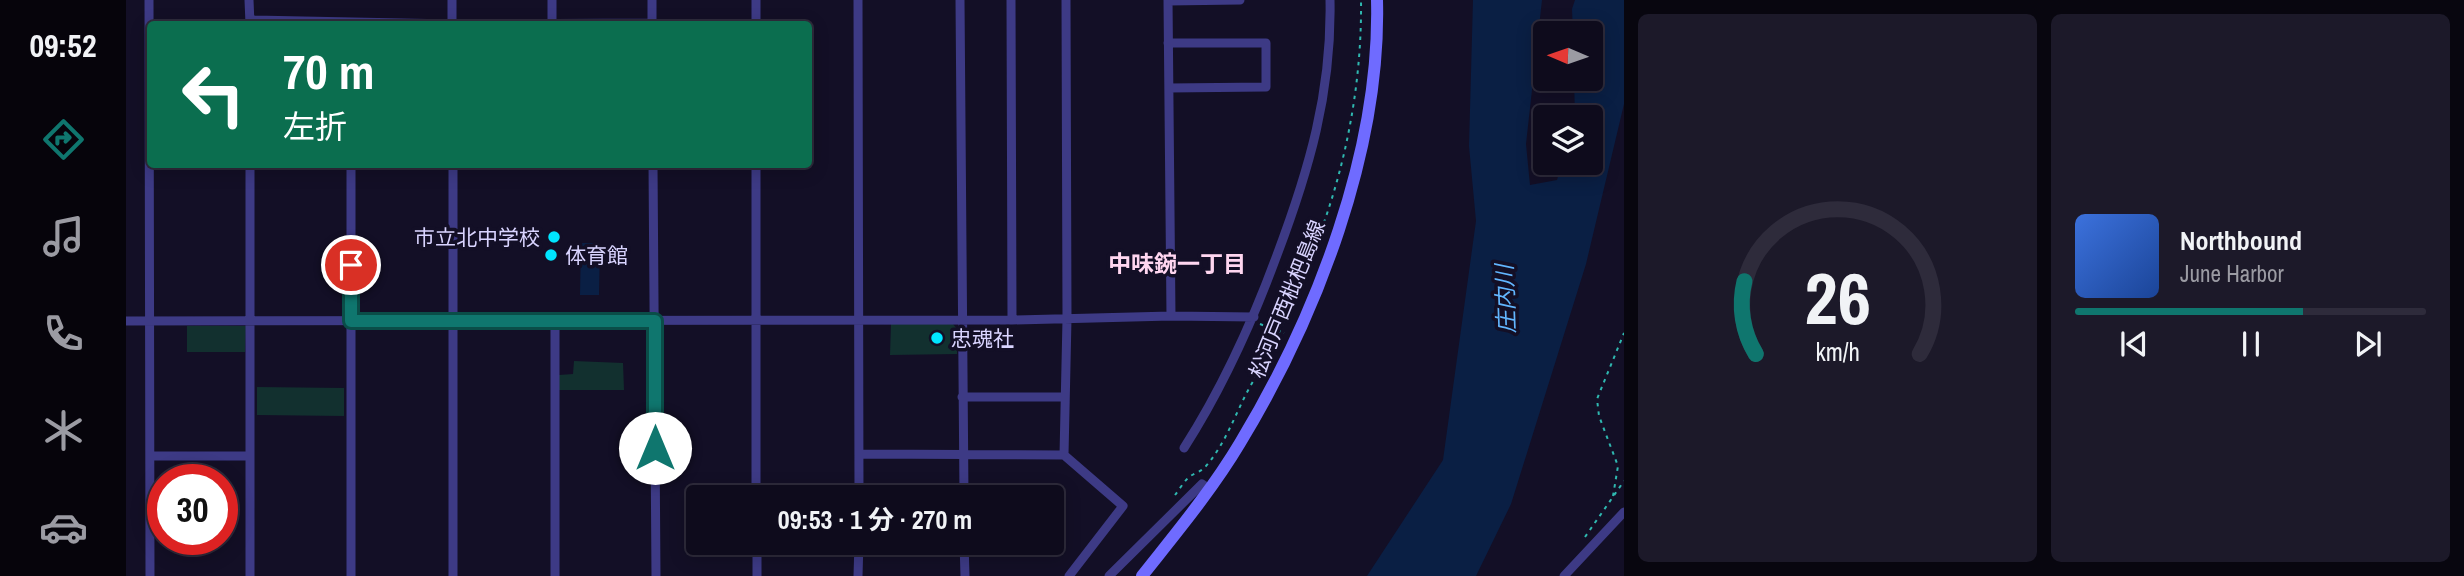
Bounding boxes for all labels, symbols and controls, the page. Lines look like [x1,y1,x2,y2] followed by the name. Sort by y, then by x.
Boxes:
[1533,21,1603,91] north arrow
[1533,21,1603,175] map controls
[29,24,97,67] text: 09:52
[283,38,375,104] text: 70 m
[168,49,259,140] icon: left
[283,105,347,148] text: 左折
[1533,105,1603,175] button: layers
[39,115,88,164] icon: directions
[39,212,88,261] icon: music
[1242,216,1332,382] street label: 松河戸西枇杷島線
[414,223,540,252] place label: 市立北中学校
[2180,223,2302,258] text: Northbound
[546,229,562,245] marker: 市立北中学校
[321,235,381,295] pin
[565,241,628,270] place label: 体育館
[332,246,370,284] icon: arrive
[543,247,559,263] marker: 体育館
[1108,248,1246,279] district label: 中味鋺一丁目
[1804,249,1871,347] text: 26
[2180,258,2284,289] text: June Harbor
[1488,261,1522,334] water label: 庄内川
[39,309,88,358] icon: phone
[951,324,1014,353] place label: 忠魂社
[2115,325,2153,363] icon: previous
[2232,325,2270,363] icon: pause
[2349,325,2387,363] icon: next
[929,330,945,346] marker: 忠魂社
[1815,335,1860,369] text: km/h
[39,406,88,455] icon: climate
[618,411,692,485] position arrow
[147,464,238,555] speed limit sign: 30
[778,502,972,537] text: 09:53 · 1 分 · 270 m
[39,503,88,552] icon: car

